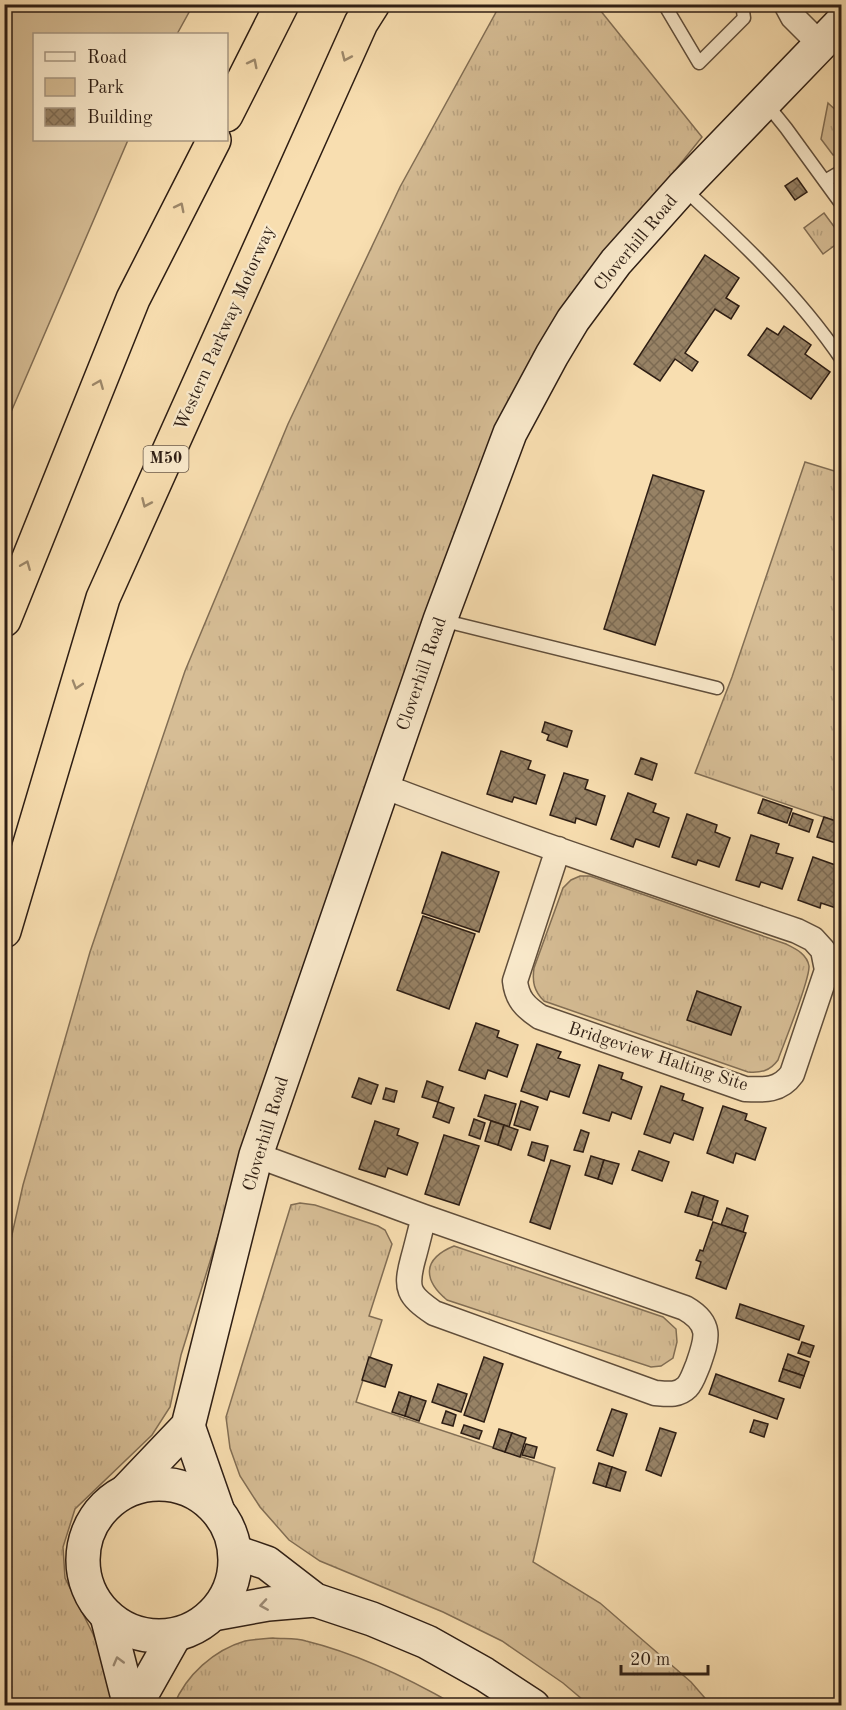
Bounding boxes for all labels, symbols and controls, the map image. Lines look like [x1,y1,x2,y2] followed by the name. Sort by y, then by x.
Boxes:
[33,33,228,141] legend
[87,49,127,67] text: Road
[342,50,354,61] one-way arrow
[246,58,257,69] one-way arrow
[87,79,124,97] text: Park
[87,109,153,127] text: Building
[591,192,681,294] street label: Cloverhill Road
[173,203,184,213] one-way arrow
[172,222,279,433] street label: Western Parkway Motorway
[92,380,104,391] one-way arrow
[144,446,188,472] road number: M50
[141,496,153,507] one-way arrow
[19,560,31,571] one-way arrow
[394,615,450,733] street label: Cloverhill Road
[72,679,84,690] one-way arrow
[566,1019,750,1095] street label: Bridgeview Halting Site
[240,1074,292,1194] street label: Cloverhill Road
[259,1598,269,1611] one-way arrow
[621,1638,708,1676] scale bar
[630,1651,670,1669] text: 20 m
[113,1656,126,1666] one-way arrow

